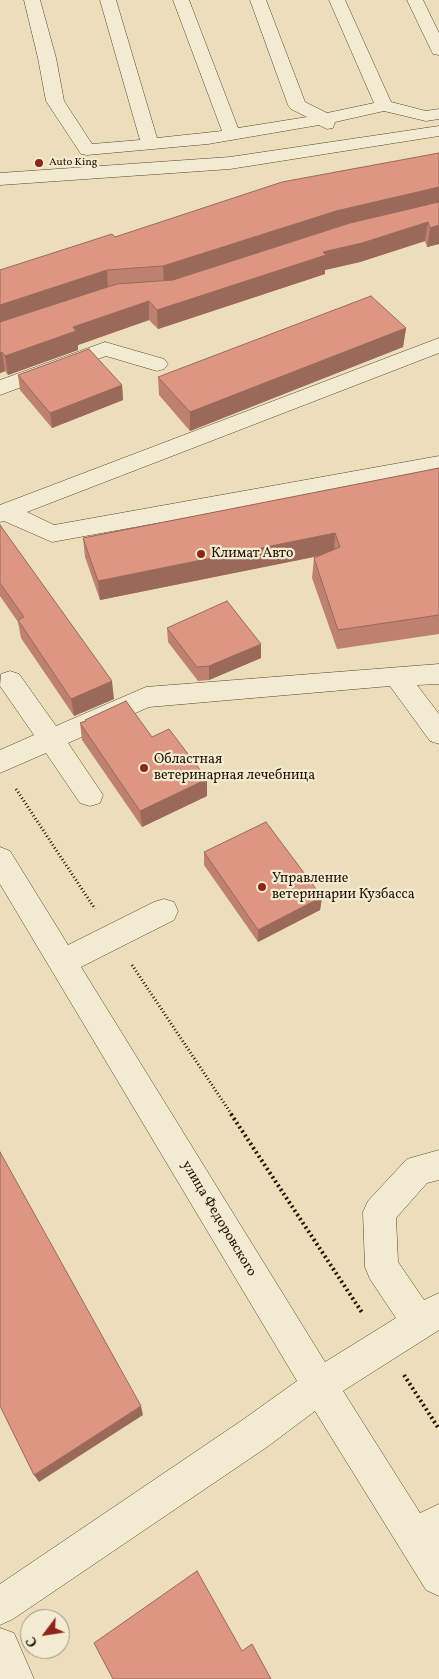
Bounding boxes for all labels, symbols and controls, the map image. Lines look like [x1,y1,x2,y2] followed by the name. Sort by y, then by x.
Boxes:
[49,156,97,170] place label: Auto King
[33,157,45,169] marker: Auto King
[211,546,293,562] place label: Климат Авто
[195,548,207,560] marker: Климат Авто
[154,752,315,784] place label: Областная ветеринарная лечебница
[138,762,150,774] marker: Областная ветеринарная лечебница
[272,871,415,904] place label: Управление ветеринарии Кузбасса
[256,881,268,893] marker: Управление ветеринарии Кузбасса
[177,1158,259,1280] street label: улица Федоровского
[20,1609,70,1659] north arrow
[22,1633,43,1650] text: С

